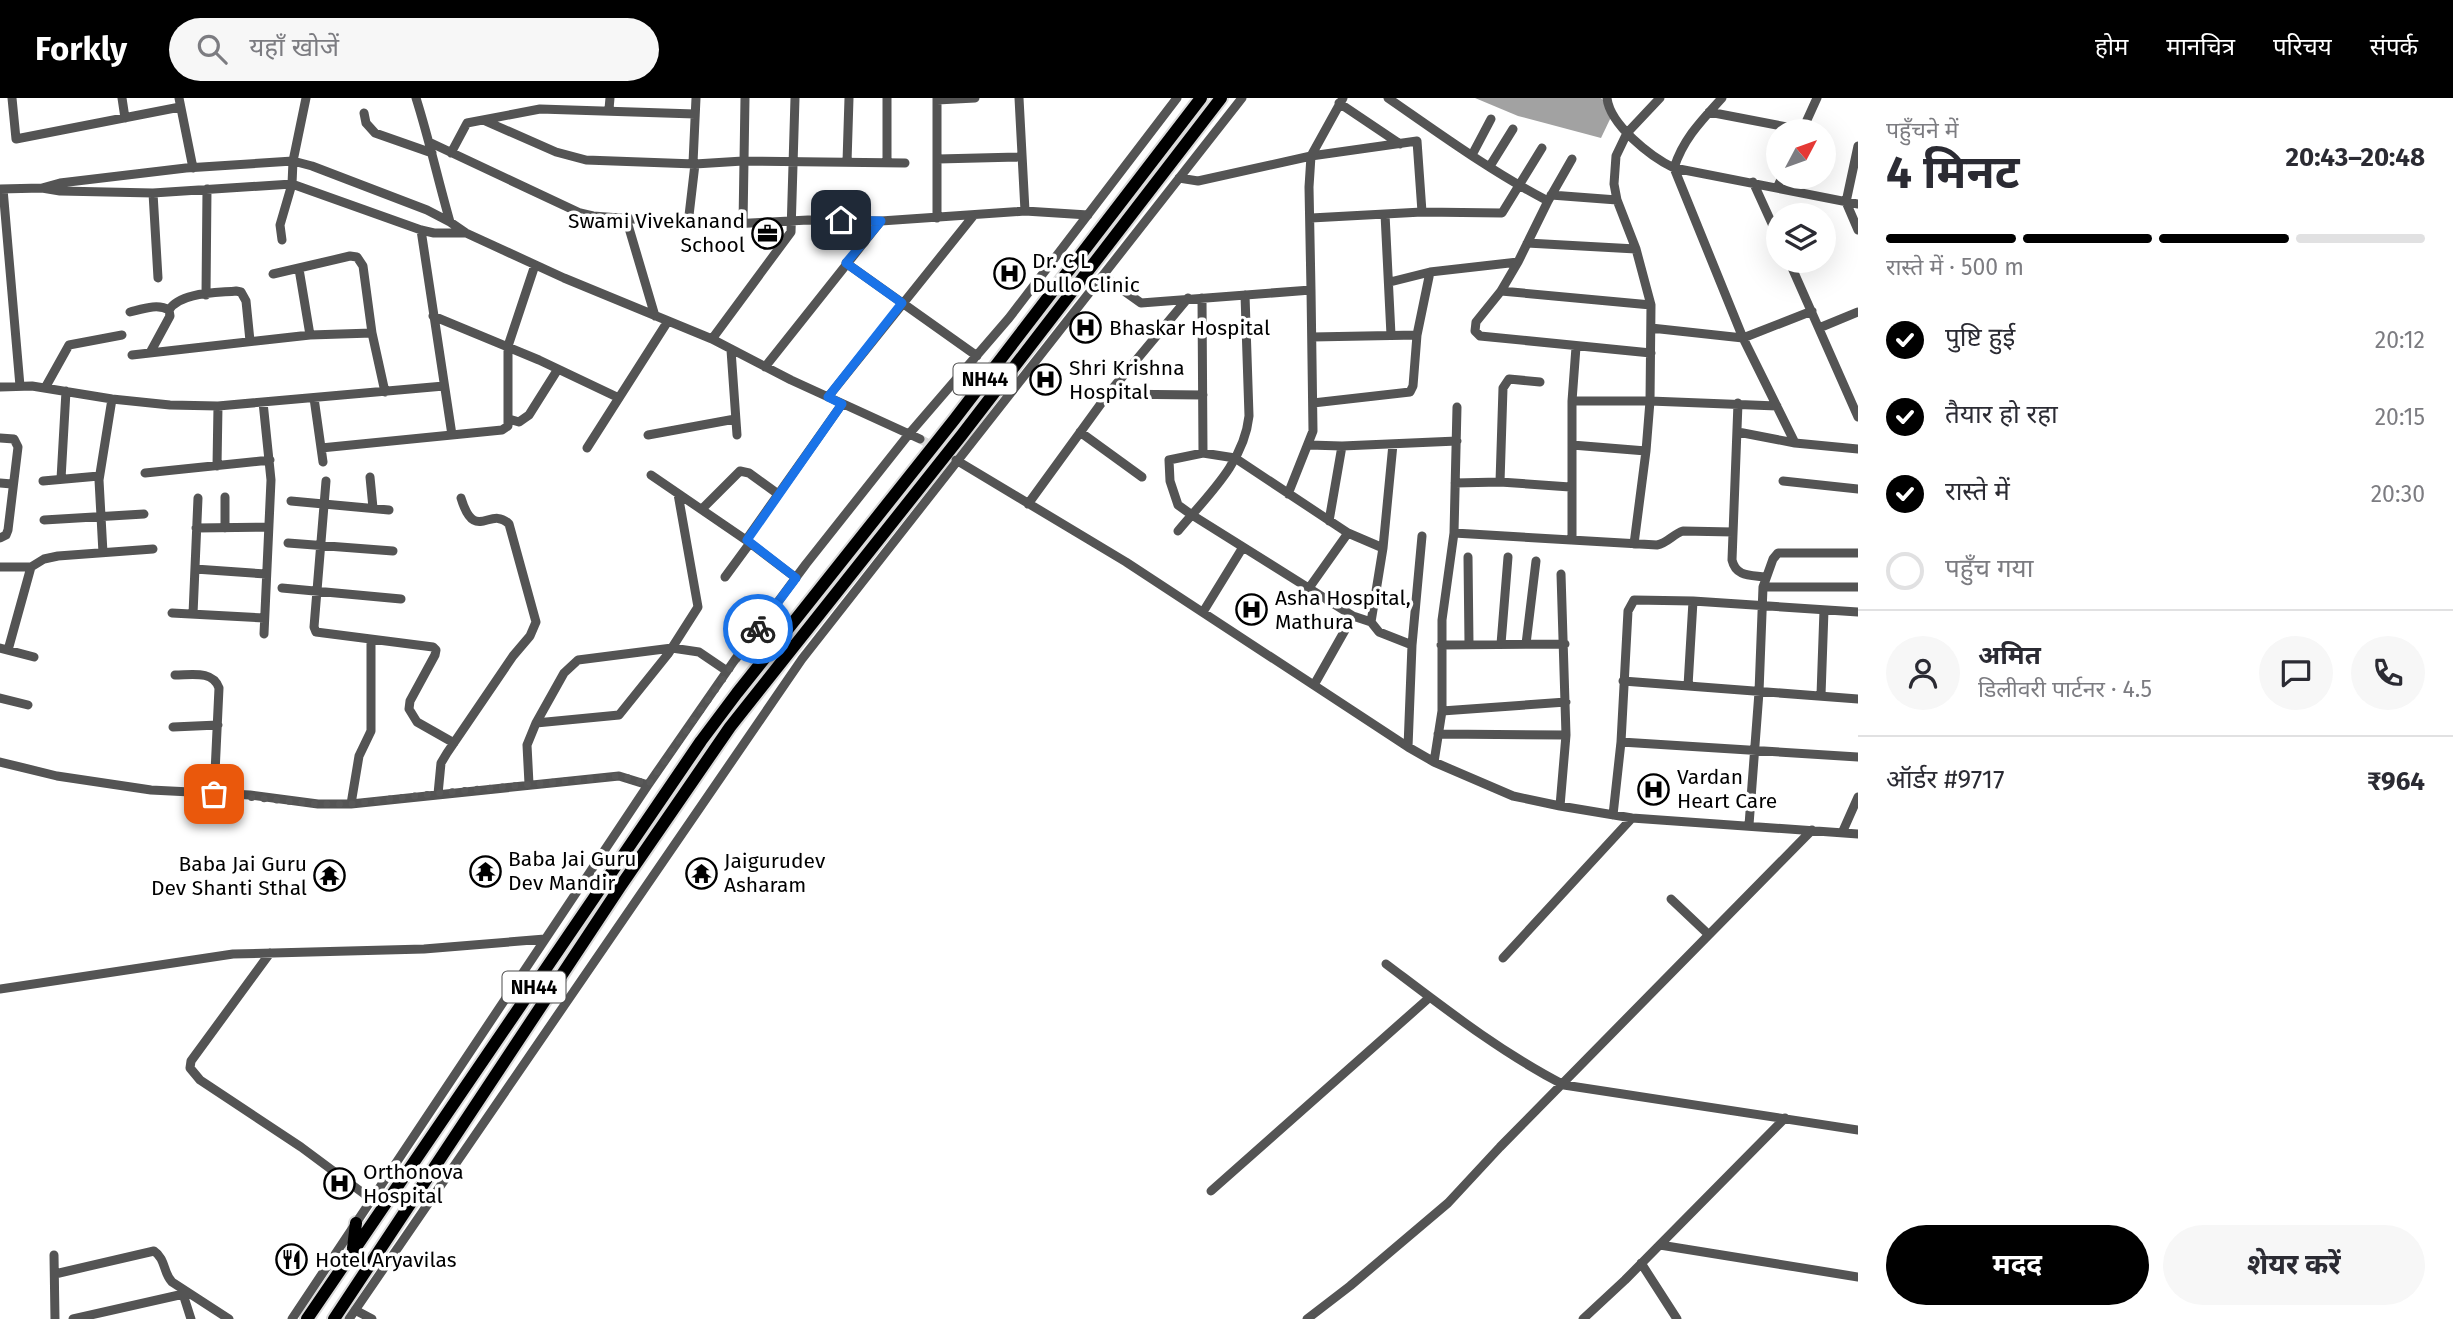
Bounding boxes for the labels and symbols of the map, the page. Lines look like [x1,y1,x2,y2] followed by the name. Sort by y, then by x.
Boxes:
[1766,119,1836,189] north arrow
[811,190,871,250] pin
[568,208,745,258] place label: Swami Vivekanand School
[751,216,785,250] office icon: Swami Vivekanand School
[1032,248,1140,298] place label: Dr. C L Dullo Clinic
[992,256,1026,290] hospital icon: Dr. C L Dullo Clinic
[1069,311,1103,345] hospital icon: Bhaskar Hospital
[1109,315,1270,341] place label: Bhaskar Hospital
[1069,355,1185,405] place label: Shri Krishna Hospital
[1029,363,1063,397] hospital icon: Shri Krishna Hospital
[954,364,1016,394] road number: NH44
[1275,585,1411,635] place label: Asha Hospital, Mathura
[1235,593,1269,627] hospital icon: Asha Hospital, Mathura
[723,594,793,664] courier
[184,764,244,824] pin
[1677,764,1777,814] place label: Vardan Heart Care
[1637,772,1671,806] hospital icon: Vardan Heart Care
[508,846,637,896] place label: Baba Jai Guru Dev Mandir
[724,848,826,898] place label: Jaigurudev Asharam
[151,851,307,901] place label: Baba Jai Guru Dev Shanti Sthal
[468,854,502,888] temple icon: Baba Jai Guru Dev Mandir
[684,856,718,890] temple icon: Jaigurudev Asharam
[313,859,347,893] temple icon: Baba Jai Guru Dev Shanti Sthal
[503,972,566,1002] road number: NH44
[363,1159,464,1209] place label: Orthonova Hospital
[323,1167,357,1201] hospital icon: Orthonova Hospital
[275,1243,309,1277] restaurant icon: Hotel Aryavilas
[315,1247,457,1273] place label: Hotel Aryavilas

